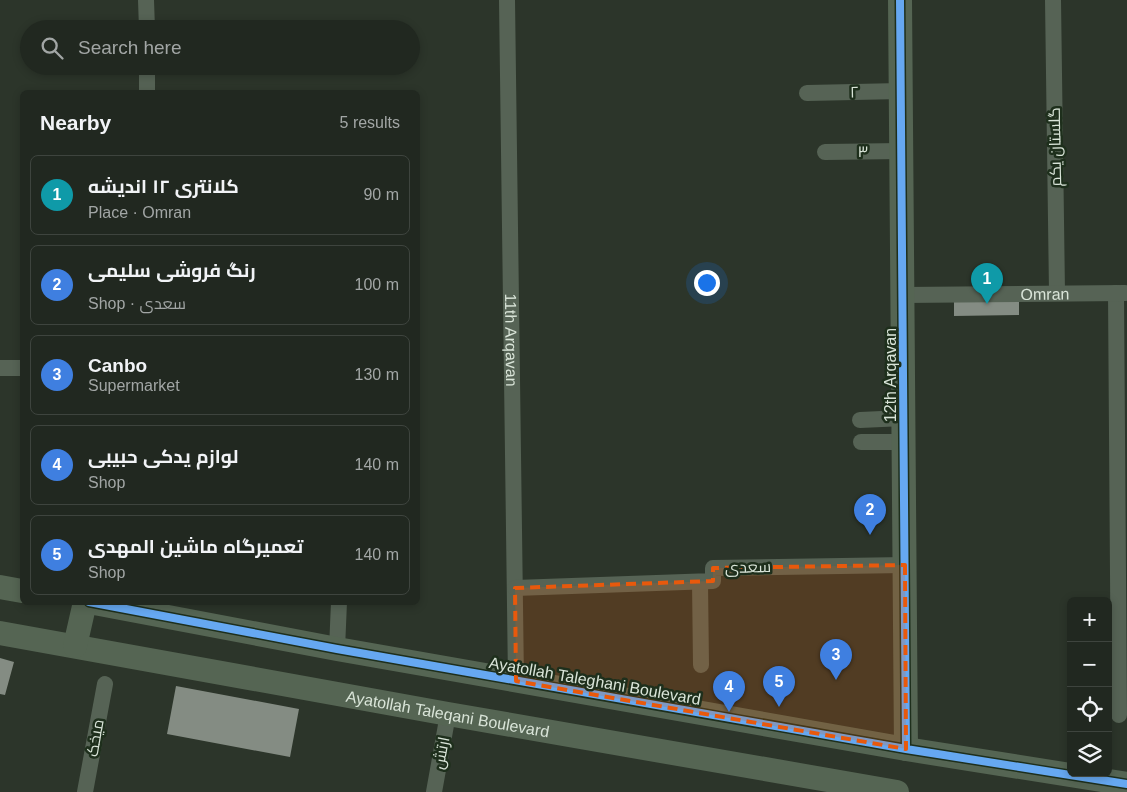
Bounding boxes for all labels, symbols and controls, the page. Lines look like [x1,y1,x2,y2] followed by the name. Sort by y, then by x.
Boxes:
[20,20,420,75] search box
[38,34,66,62] icon: search
[78,37,182,58] text: Search here
[850,83,858,101] street label: ۲
[1046,107,1067,187] street label: گلستان یکم
[40,111,111,134] text: Nearby
[340,114,400,131] text: 5 results
[858,143,868,160] street label: ۳
[88,176,239,197] text: کلانتری ۱۲ اندیشه
[53,186,61,203] text: 1
[363,186,399,203] text: 90 m
[88,204,191,221] text: Place · Omran
[88,260,256,281] text: رنگ فروشی سلیمی
[971,263,1003,304] pin: 1
[694,270,720,296] your location
[53,276,61,293] text: 2
[355,276,399,293] text: 100 m
[1020,285,1070,302] street label: Omran
[502,293,521,387] street label: 11th Arqavan
[88,295,186,312] text: Shop · سعدی
[882,328,899,422] street label: 12th Arqavan
[88,355,147,376] text: Canbo
[53,366,61,383] text: 3
[355,366,399,383] text: 130 m
[88,377,180,394] text: Supermarket
[88,446,239,467] text: لوازم یدکی حبیبی
[53,456,61,473] text: 4
[355,456,399,473] text: 140 m
[88,474,125,491] text: Shop
[854,494,886,535] pin: 2
[88,536,303,557] text: تعمیرگاه ماشین المهدی
[53,546,61,563] text: 5
[355,546,399,563] text: 140 m
[725,558,771,578] street label: سعدی
[88,564,125,581] text: Shop
[1067,597,1112,777] map controls
[1067,597,1112,642] button: +
[820,639,852,680] pin: 3
[1067,642,1112,687] button: −
[488,654,702,708] street label: Ayatollah Taleghani Boulevard
[763,666,795,707] pin: 5
[713,671,745,712] pin: 4
[345,687,551,740] street label: Ayatollah Taleqani Boulevard
[1067,687,1112,732] button: locate
[83,718,108,758] street label: میخک
[1067,732,1112,777] button: layers
[430,735,454,771] street label: ارتش

